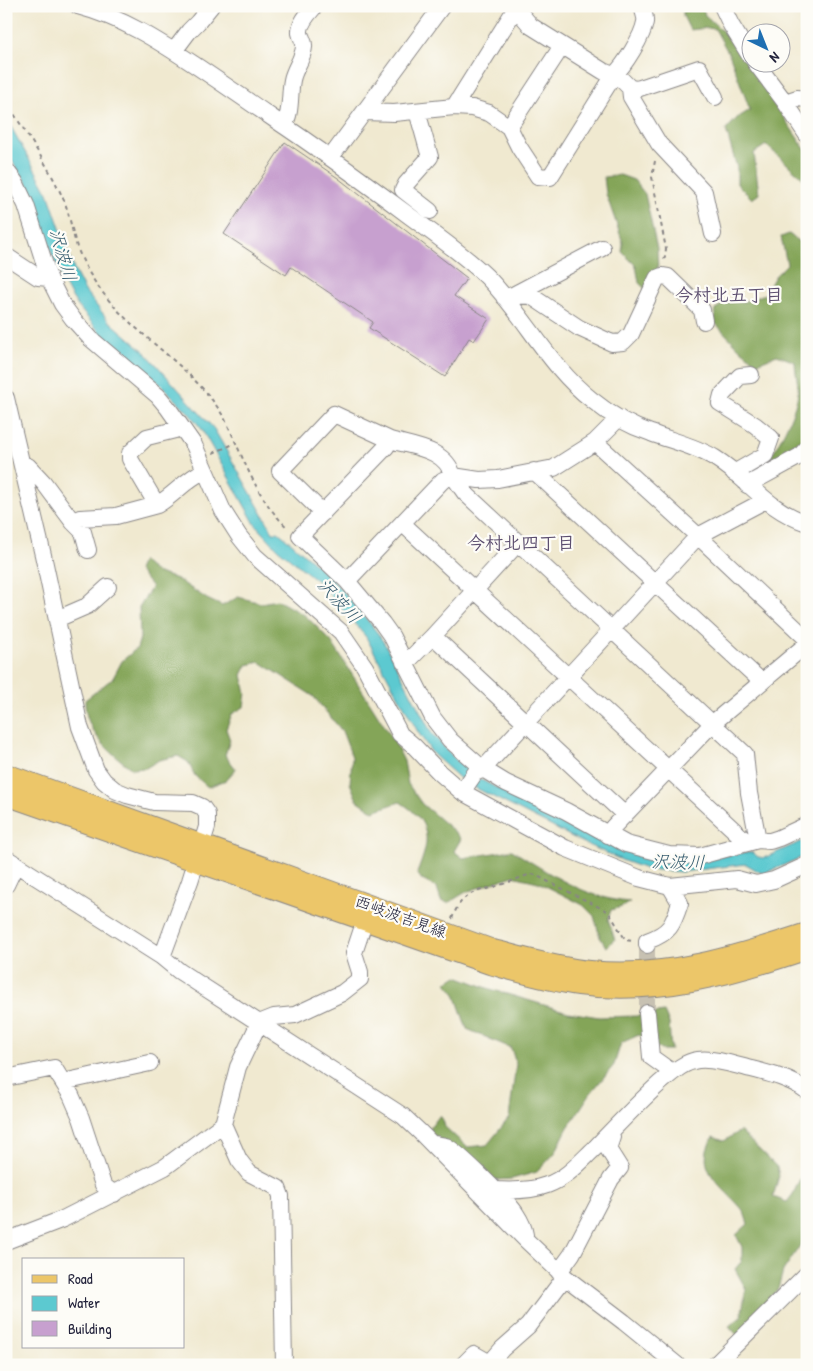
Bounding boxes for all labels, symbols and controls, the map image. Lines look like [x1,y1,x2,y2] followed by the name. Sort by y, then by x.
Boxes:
[740,22,790,72] north arrow
[766,48,784,68] text: N
[44,225,83,284] water label: 沢波川
[675,282,783,307] district label: 今村北五丁目
[467,530,575,555] district label: 今村北四丁目
[312,572,367,629] water label: 沢波川
[651,849,705,874] water label: 沢波川
[352,889,450,943] street label: 西岐波吉見線
[22,1258,185,1348] legend
[68,1268,93,1289] text: Road
[68,1292,100,1313] text: Water
[68,1318,112,1339] text: Building

